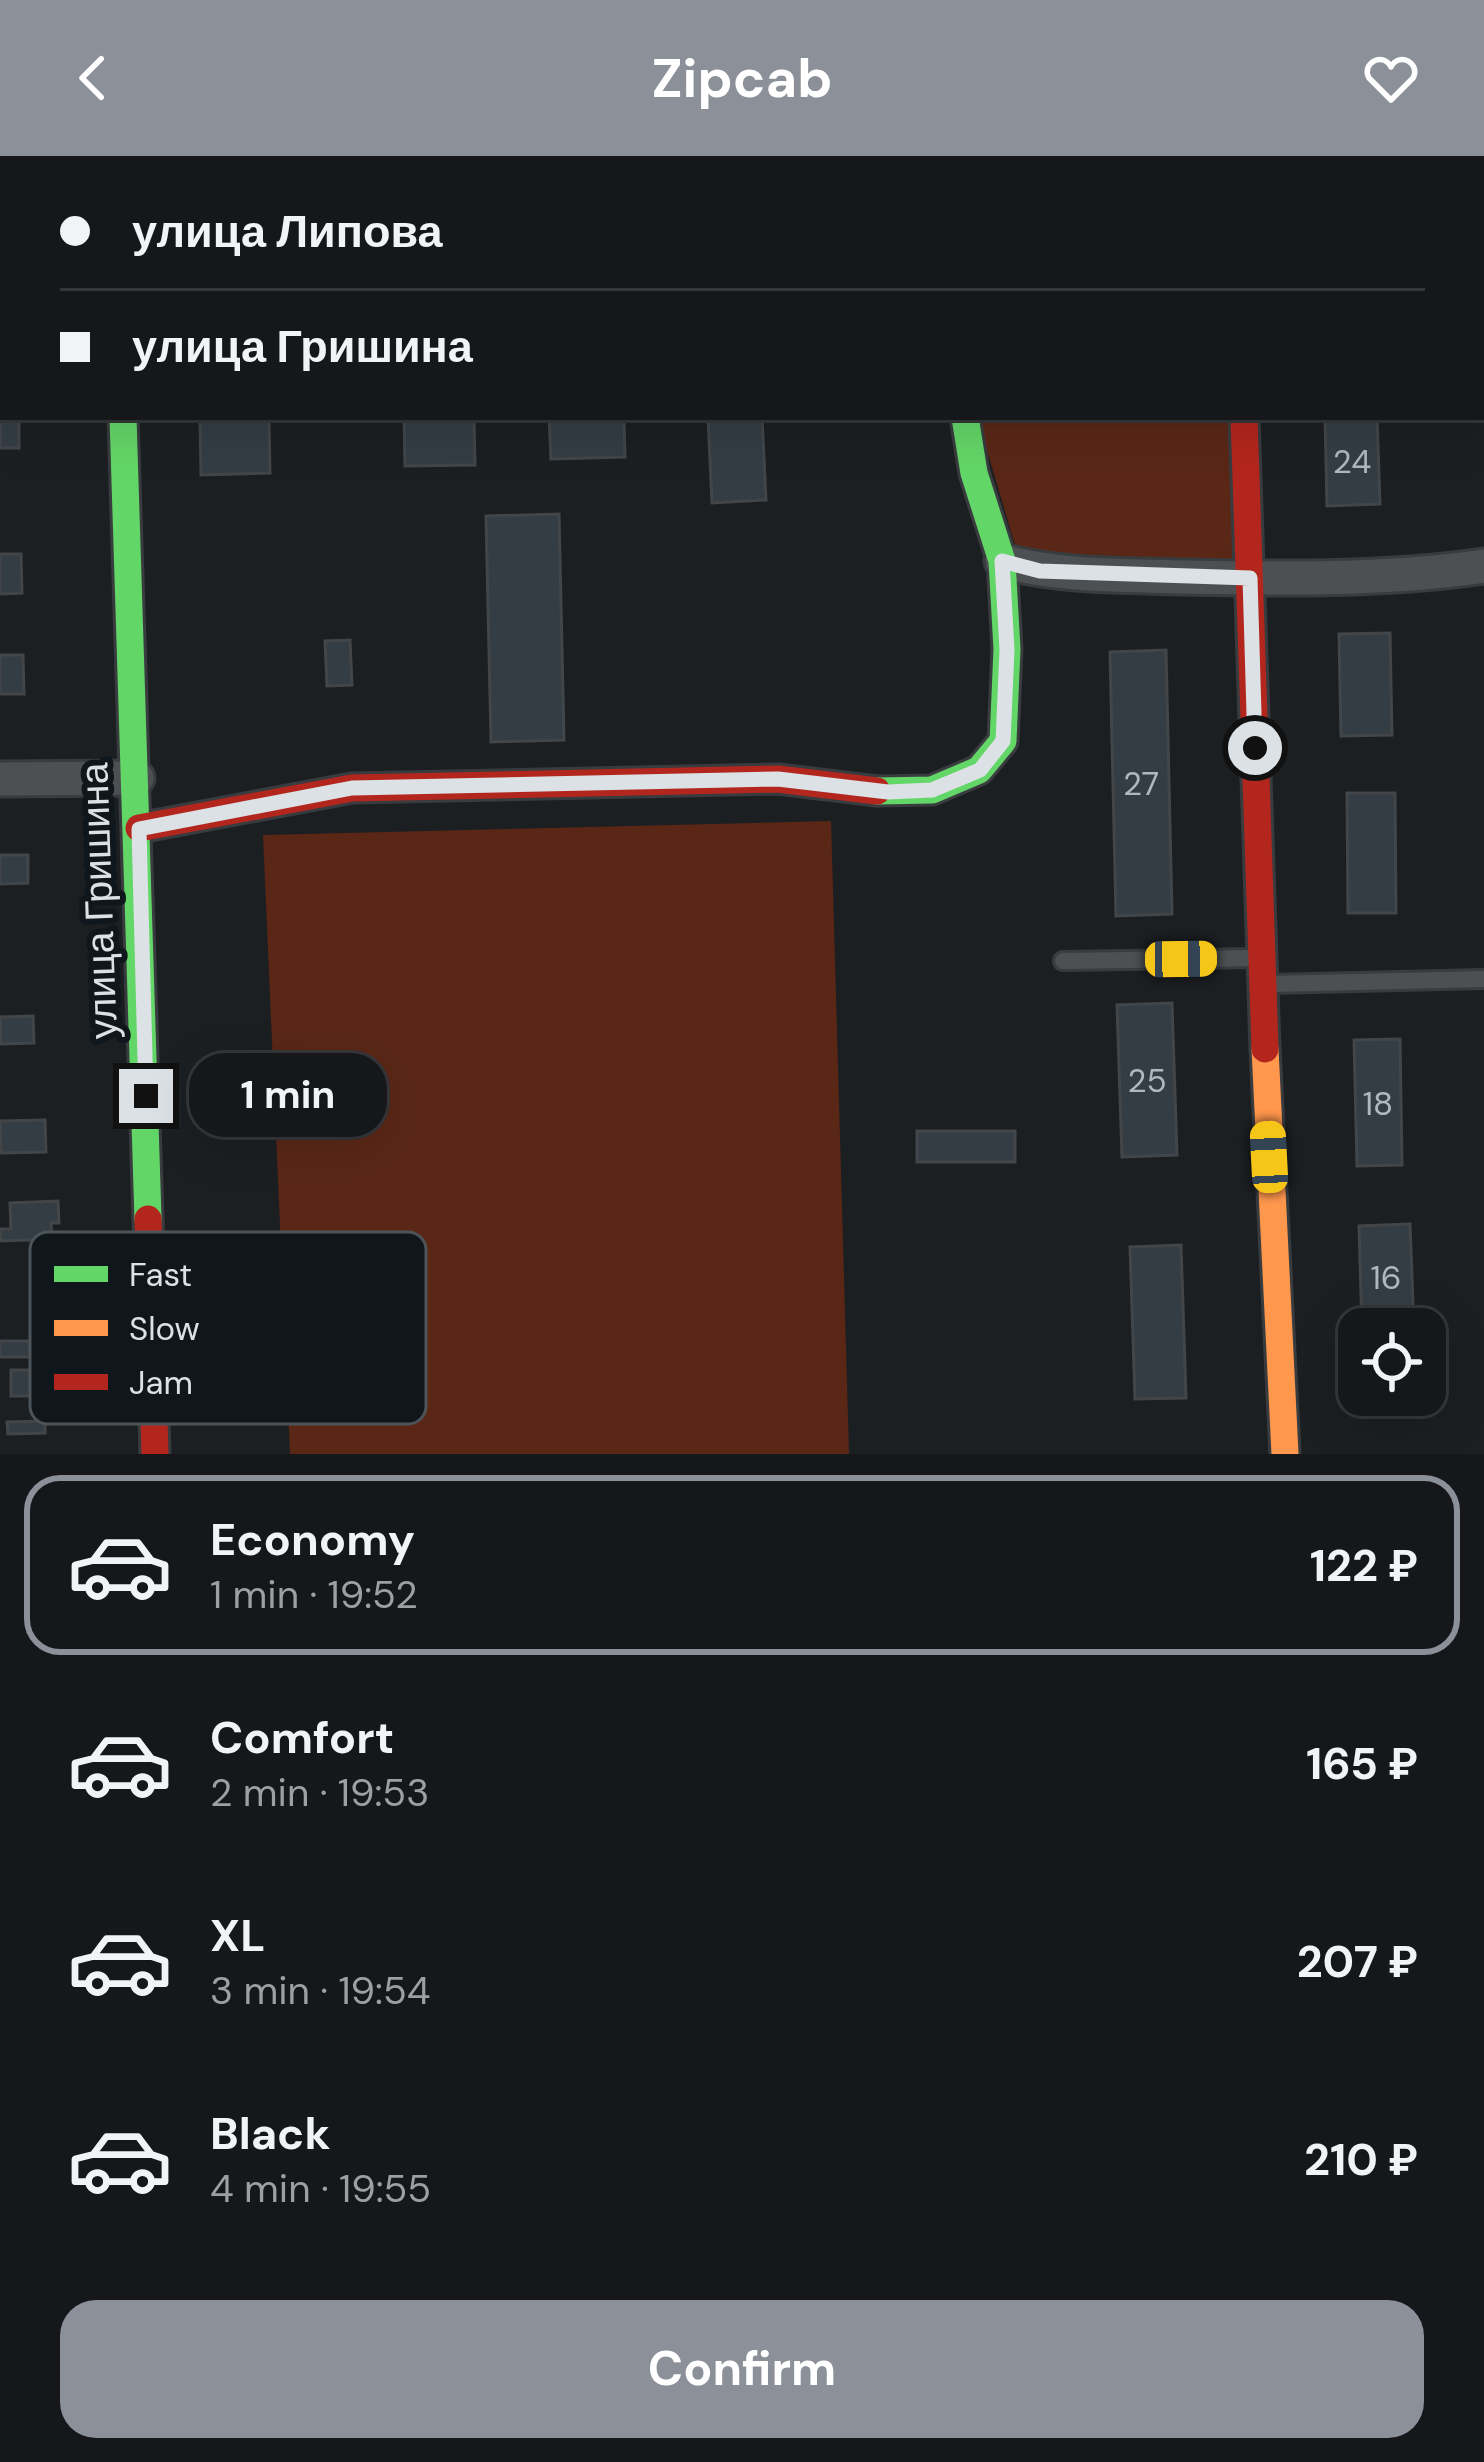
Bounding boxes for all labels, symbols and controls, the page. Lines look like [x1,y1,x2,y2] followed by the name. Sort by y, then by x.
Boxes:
[651,43,833,114] text: Zipcab
[60,45,126,111] icon: back
[1358,45,1424,111] icon: heart
[132,202,443,261] text: улица Липова
[132,317,473,376] text: улица Гришина
[1333,440,1371,483] house number: 24
[1228,721,1282,775] route start
[68,762,129,1040] street label: улица Гришина
[1123,762,1159,805] house number: 27
[1145,940,1217,978] car
[188,1054,386,1138] callout: 1 min
[1127,1059,1167,1102] house number: 25
[119,1069,173,1123] route end
[241,1069,335,1120] text: 1 min
[1363,1082,1393,1125] house number: 18
[1249,1120,1289,1194] car
[30,1232,426,1424] legend
[129,1253,192,1296] text: Fast
[1370,1256,1402,1299] house number: 16
[129,1307,200,1350] text: Slow
[1338,1308,1446,1416] map controls
[1338,1308,1446,1416] button: locate
[129,1361,193,1404] text: Jam
[210,1510,415,1569] text: Economy
[66,1511,174,1619] icon: car
[1310,1536,1418,1595] text: 122 ₽
[210,1569,418,1620] text: 1 min · 19:52
[210,1708,394,1767] text: Comfort
[66,1709,174,1817] icon: car
[1306,1734,1418,1793] text: 165 ₽
[210,1767,429,1818] text: 2 min · 19:53
[210,1906,265,1965] text: XL
[66,1907,174,2015] icon: car
[1297,1932,1418,1991] text: 207 ₽
[210,1965,430,2016] text: 3 min · 19:54
[210,2104,330,2163] text: Black
[66,2105,174,2213] icon: car
[1304,2130,1418,2189] text: 210 ₽
[210,2163,431,2214] text: 4 min · 19:55
[60,2300,1424,2438] button: Confirm

